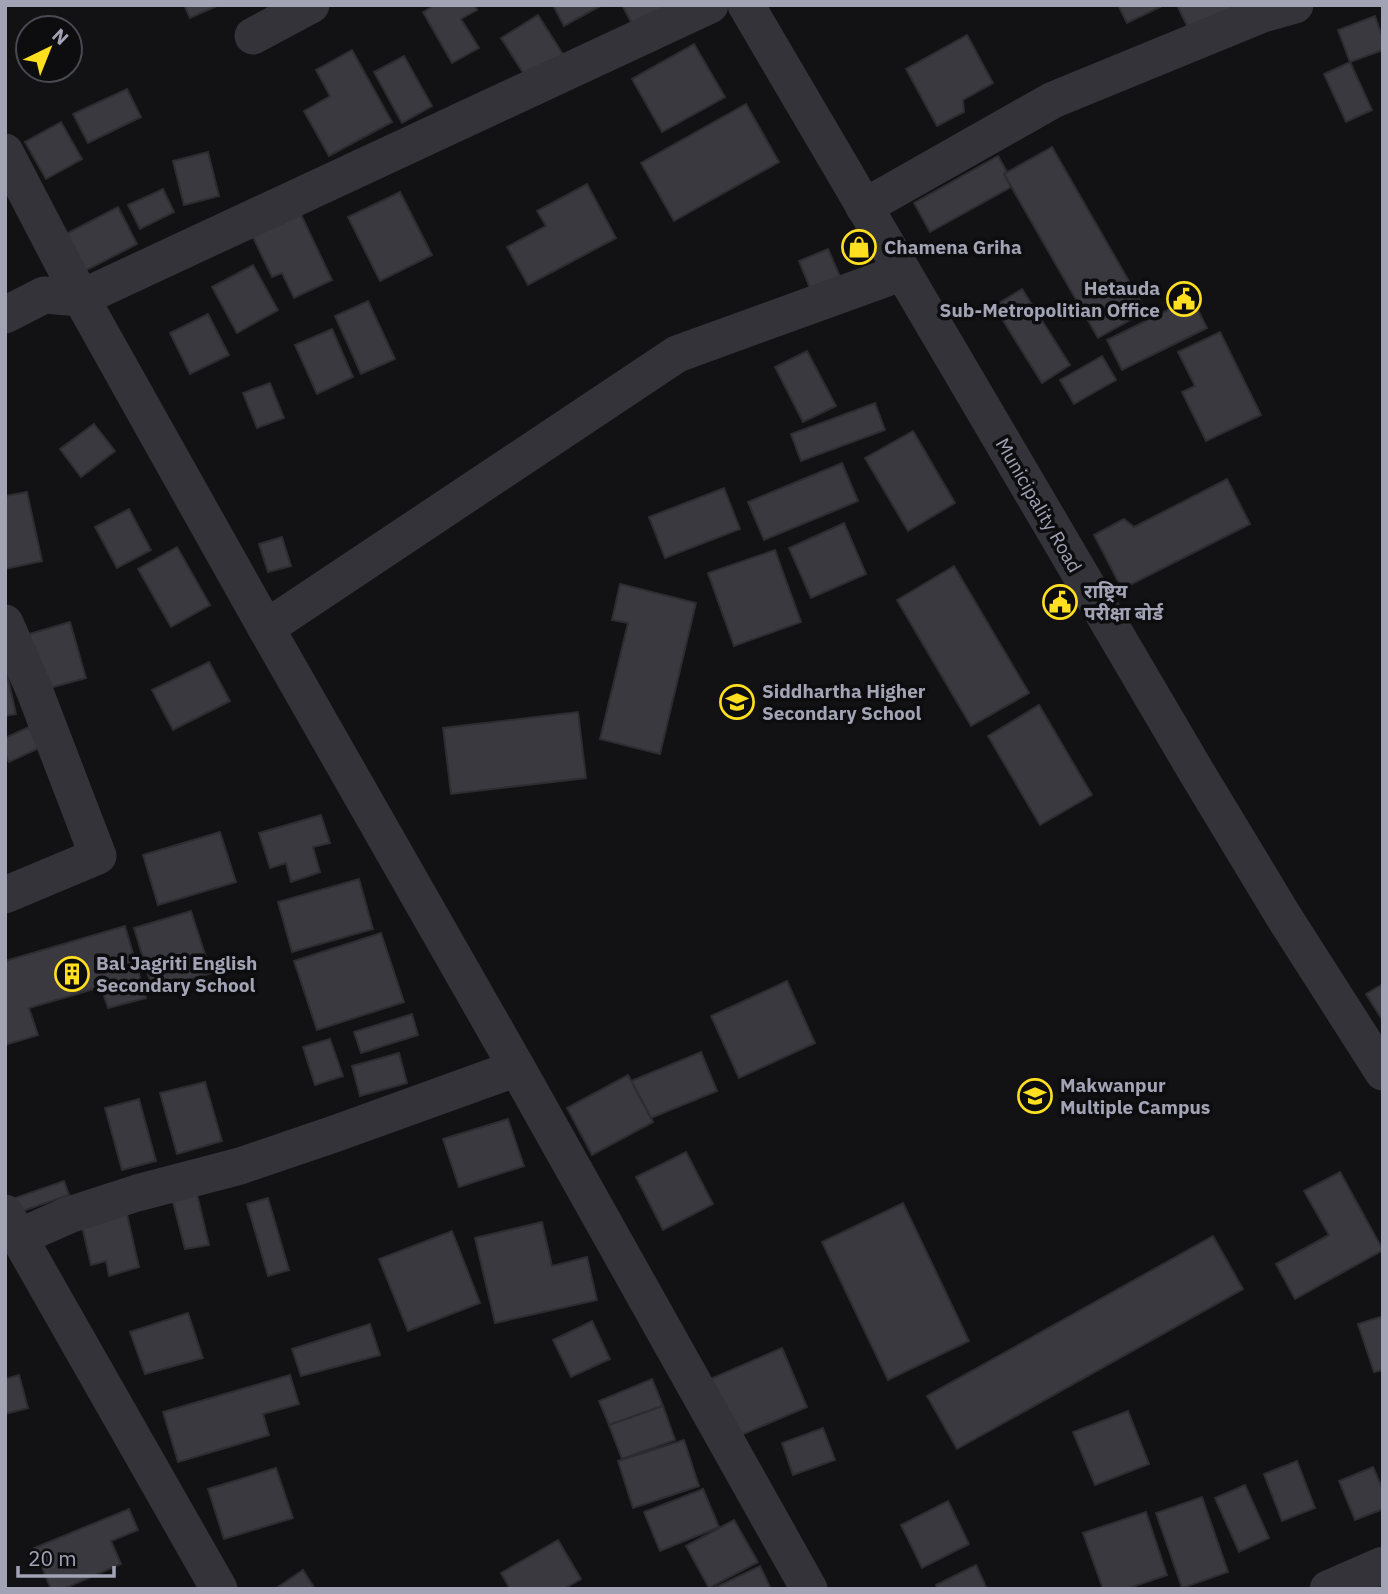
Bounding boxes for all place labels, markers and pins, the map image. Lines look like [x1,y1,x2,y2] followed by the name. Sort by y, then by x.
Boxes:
[840,228,878,266] shop icon: Chamena Griha
[884,235,1022,259] place label: Chamena Griha
[940,276,1160,322] place label: Hetauda Sub-Metropolitian Office
[1165,280,1203,318] public building icon: Hetauda Sub-Metropolitian Office
[1084,579,1164,625] place label: राष्ट्रिय परीक्षा बोर्ड
[1041,583,1079,621] public building icon: राष्ट्रिय परीक्षा बोर्ड
[762,679,926,725] place label: Siddhartha Higher Secondary School
[718,683,756,721] school or university icon: Siddhartha Higher Secondary School
[96,951,257,997] place label: Bal Jagriti English Secondary School
[53,955,91,993] building icon: Bal Jagriti English Secondary School
[1060,1073,1210,1119] place label: Makwanpur Multiple Campus
[1016,1077,1054,1115] school or university icon: Makwanpur Multiple Campus

